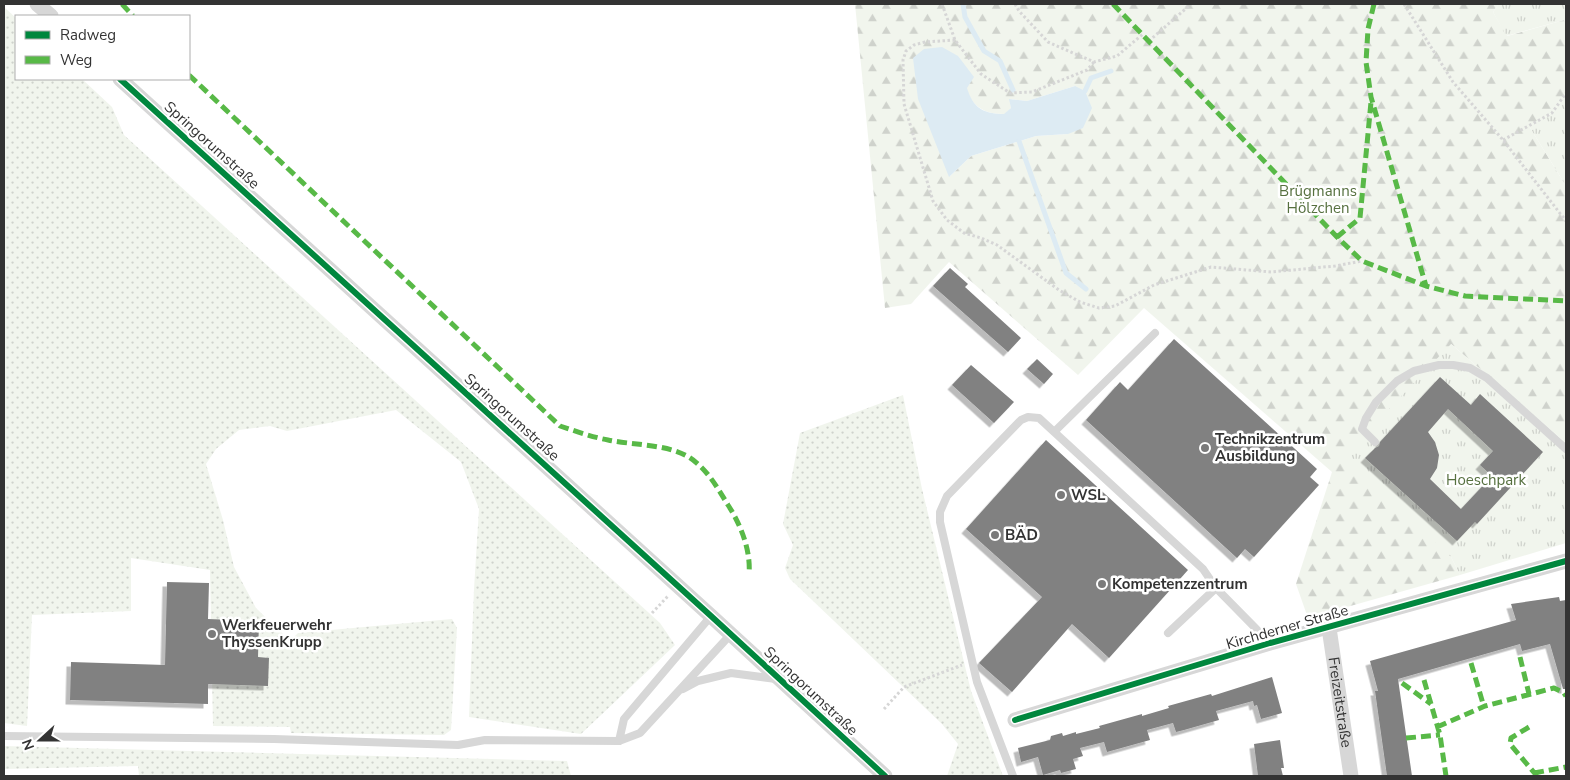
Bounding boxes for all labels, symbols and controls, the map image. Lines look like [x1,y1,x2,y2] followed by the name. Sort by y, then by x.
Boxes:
[15,15,190,80] legend
[60,25,116,45] text: Radweg
[60,50,92,70] text: Weg
[160,97,264,193] street label: Springorumstraße
[1279,181,1357,218] park label: Brügmanns Hölzchen
[460,369,564,465] street label: Springorumstraße
[1215,429,1325,466] place label: Technikzentrum Ausbildung
[1199,442,1211,454] marker: Technikzentrum Ausbildung
[1446,470,1526,490] park label: Hoeschpark
[1071,485,1106,505] place label: WSL
[1055,489,1067,501] marker: WSL
[1005,525,1038,545] place label: BÄD
[989,529,1001,541] marker: BÄD
[1112,574,1248,594] place label: Kompetenzzentrum
[1096,578,1108,590] marker: Kompetenzzentrum
[1224,600,1350,654] street label: Kirchderner Straße
[222,615,332,652] place label: Werkfeuerwehr ThyssenKrupp
[206,628,218,640] marker: Werkfeuerwehr ThyssenKrupp
[760,642,862,740] street label: Springorumstraße
[1323,656,1357,749] street label: Freizeitstraße
[15,715,65,765] north arrow
[18,736,39,753] text: N

